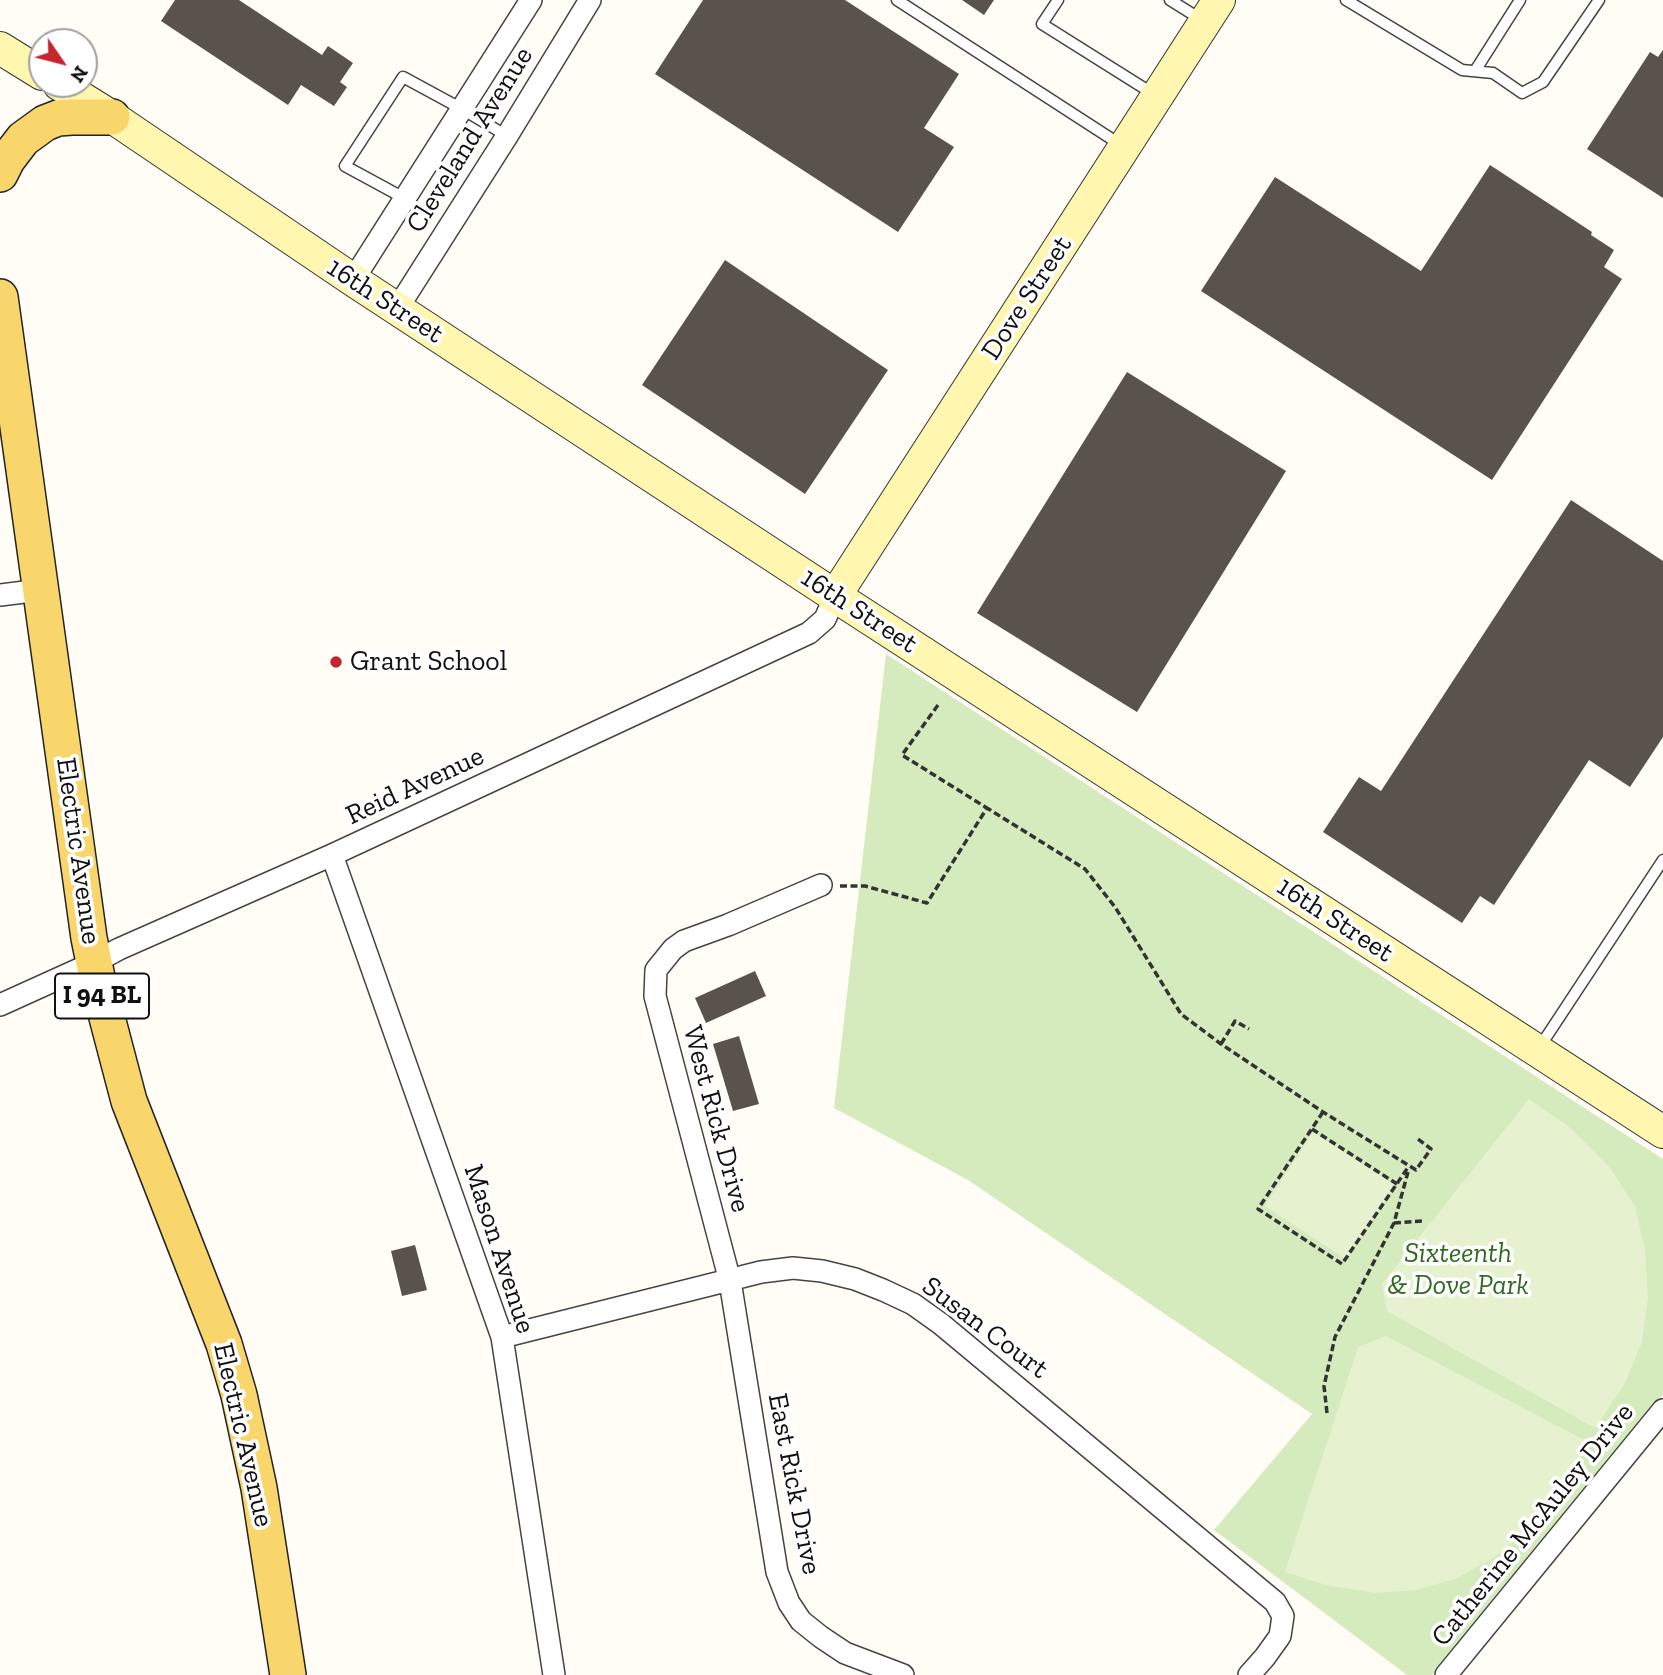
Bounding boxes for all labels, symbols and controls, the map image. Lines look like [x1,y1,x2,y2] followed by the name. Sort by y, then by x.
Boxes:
[28,28,98,98] north arrow
[399,41,541,239] street label: Cleveland Avenue
[65,62,93,87] text: N
[975,230,1079,366] street label: Dove Street
[321,251,449,351] street label: 16th Street
[795,561,923,661] street label: 16th Street
[350,645,507,679] place label: Grant School
[328,654,344,670] marker: Grant School
[341,739,489,833] street label: Reid Avenue
[48,756,108,946] street label: Electric Avenue
[1271,870,1399,970] street label: 16th Street
[55,973,149,1018] road number: I 94 BL
[675,1022,757,1216] street label: West Rick Drive
[456,1160,542,1338] street label: Mason Avenue
[1387,1237,1529,1303] park label: Sixteenth & Dove Park
[915,1270,1055,1386] street label: Susan Court
[205,1340,281,1530] street label: Electric Avenue
[760,1391,828,1577] street label: East Rick Drive
[1425,1397,1641,1653] street label: Catherine McAuley Drive

